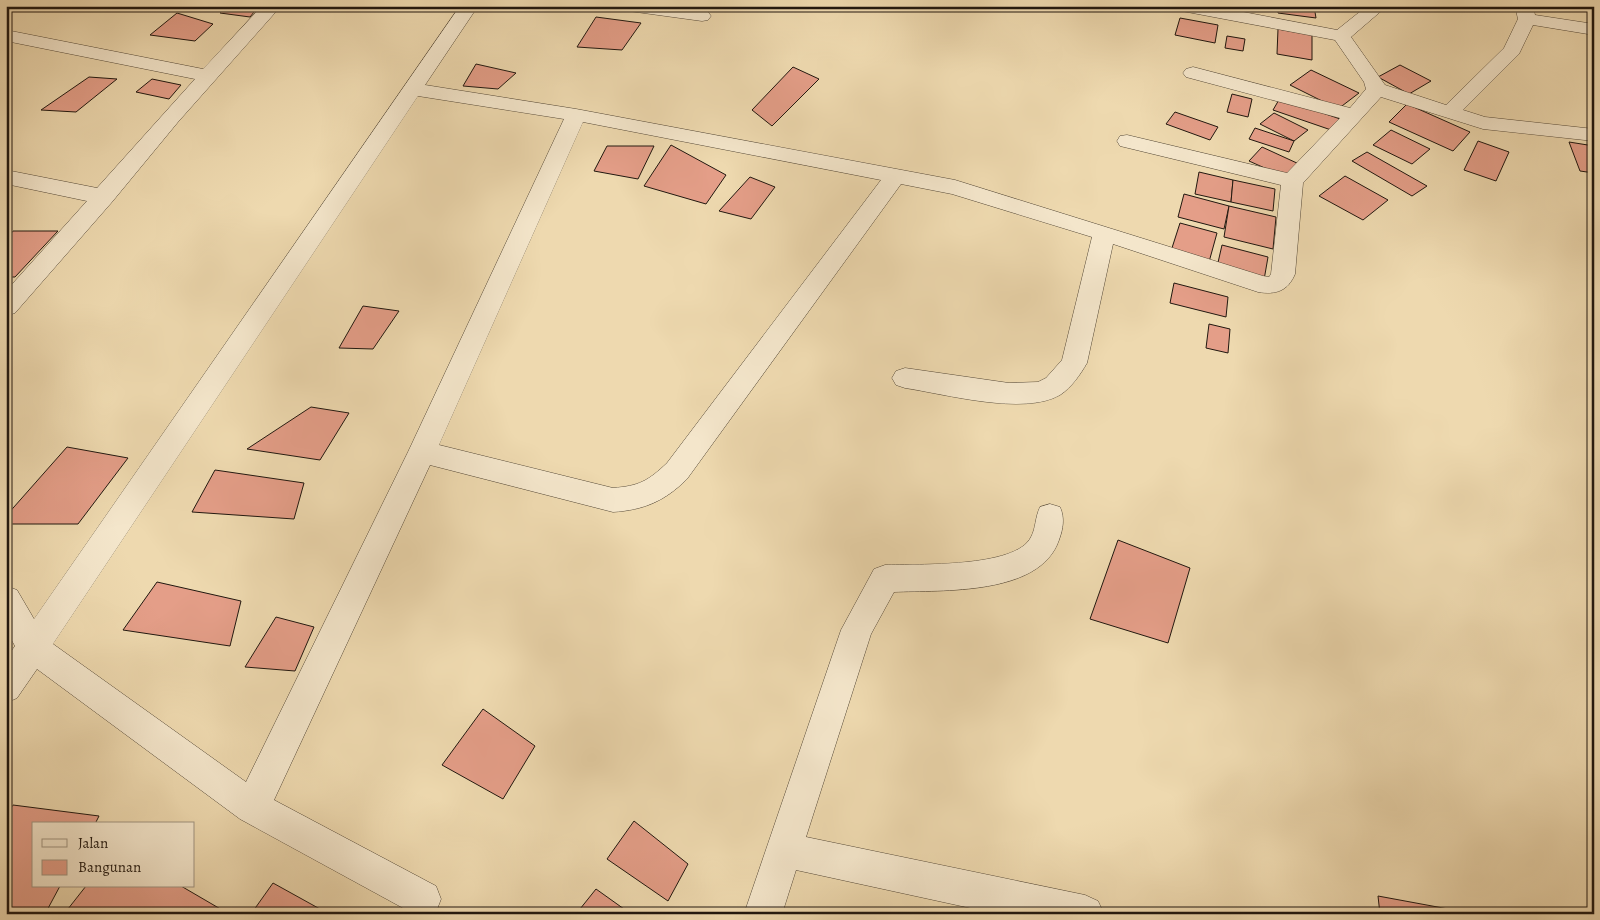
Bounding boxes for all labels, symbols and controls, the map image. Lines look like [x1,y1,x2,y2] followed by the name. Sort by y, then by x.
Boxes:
[32,822,195,888] legend
[78,833,108,853] text: Jalan
[78,857,141,877] text: Bangunan

